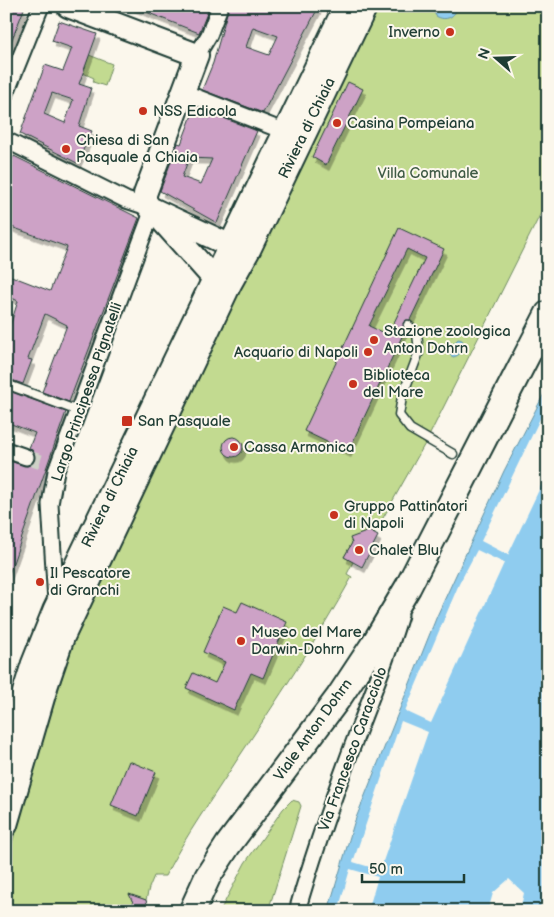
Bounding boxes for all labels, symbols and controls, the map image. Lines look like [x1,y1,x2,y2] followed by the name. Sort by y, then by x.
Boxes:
[389,23,440,42] place label: Inverno
[444,26,456,38] marker: Inverno
[472,32,522,82] north arrow
[474,46,494,62] text: N
[274,74,340,182] street label: Riviera di Chiaia
[153,102,237,121] place label: NSS Edicola
[137,105,149,117] marker: NSS Edicola
[347,114,474,133] place label: Casina Pompeiana
[331,117,343,129] marker: Casina Pompeiana
[76,131,198,167] place label: Chiesa di San Pasquale a Chiaia
[60,143,72,155] marker: Chiesa di San Pasquale a Chiaia
[378,164,479,183] park label: Villa Comunale
[47,300,127,484] street label: Largo Principessa Pignatelli
[384,322,511,358] place label: Stazione zoologica Anton Dohrn
[368,334,380,346] marker: Stazione zoologica Anton Dohrn
[234,343,358,362] place label: Acquario di Napoli
[362,346,374,358] marker: Acquario di Napoli
[363,366,430,402] place label: Biblioteca del Mare
[347,378,359,390] marker: Biblioteca del Mare
[138,412,231,431] place label: San Pasquale
[120,414,134,428] marker: San Pasquale
[244,438,355,457] place label: Cassa Armonica
[228,441,240,453] marker: Cassa Armonica
[77,443,143,551] street label: Riviera di Chiaia
[344,497,468,533] place label: Gruppo Pattinatori di Napoli
[328,509,340,521] marker: Gruppo Pattinatori di Napoli
[369,541,439,560] place label: Chalet Blu
[353,544,365,556] marker: Chalet Blu
[50,564,130,600] place label: Il Pescatore di Granchi
[34,576,46,588] marker: Il Pescatore di Granchi
[251,623,362,659] place label: Museo del Mare Darwin-Dohrn
[235,635,247,647] marker: Museo del Mare Darwin-Dohrn
[314,664,392,834] street label: Via Francesco Caracciolo
[270,675,356,785] street label: Viale Anton Dohrn
[362,852,464,884] scale bar
[369,860,403,879] text: 50 m

